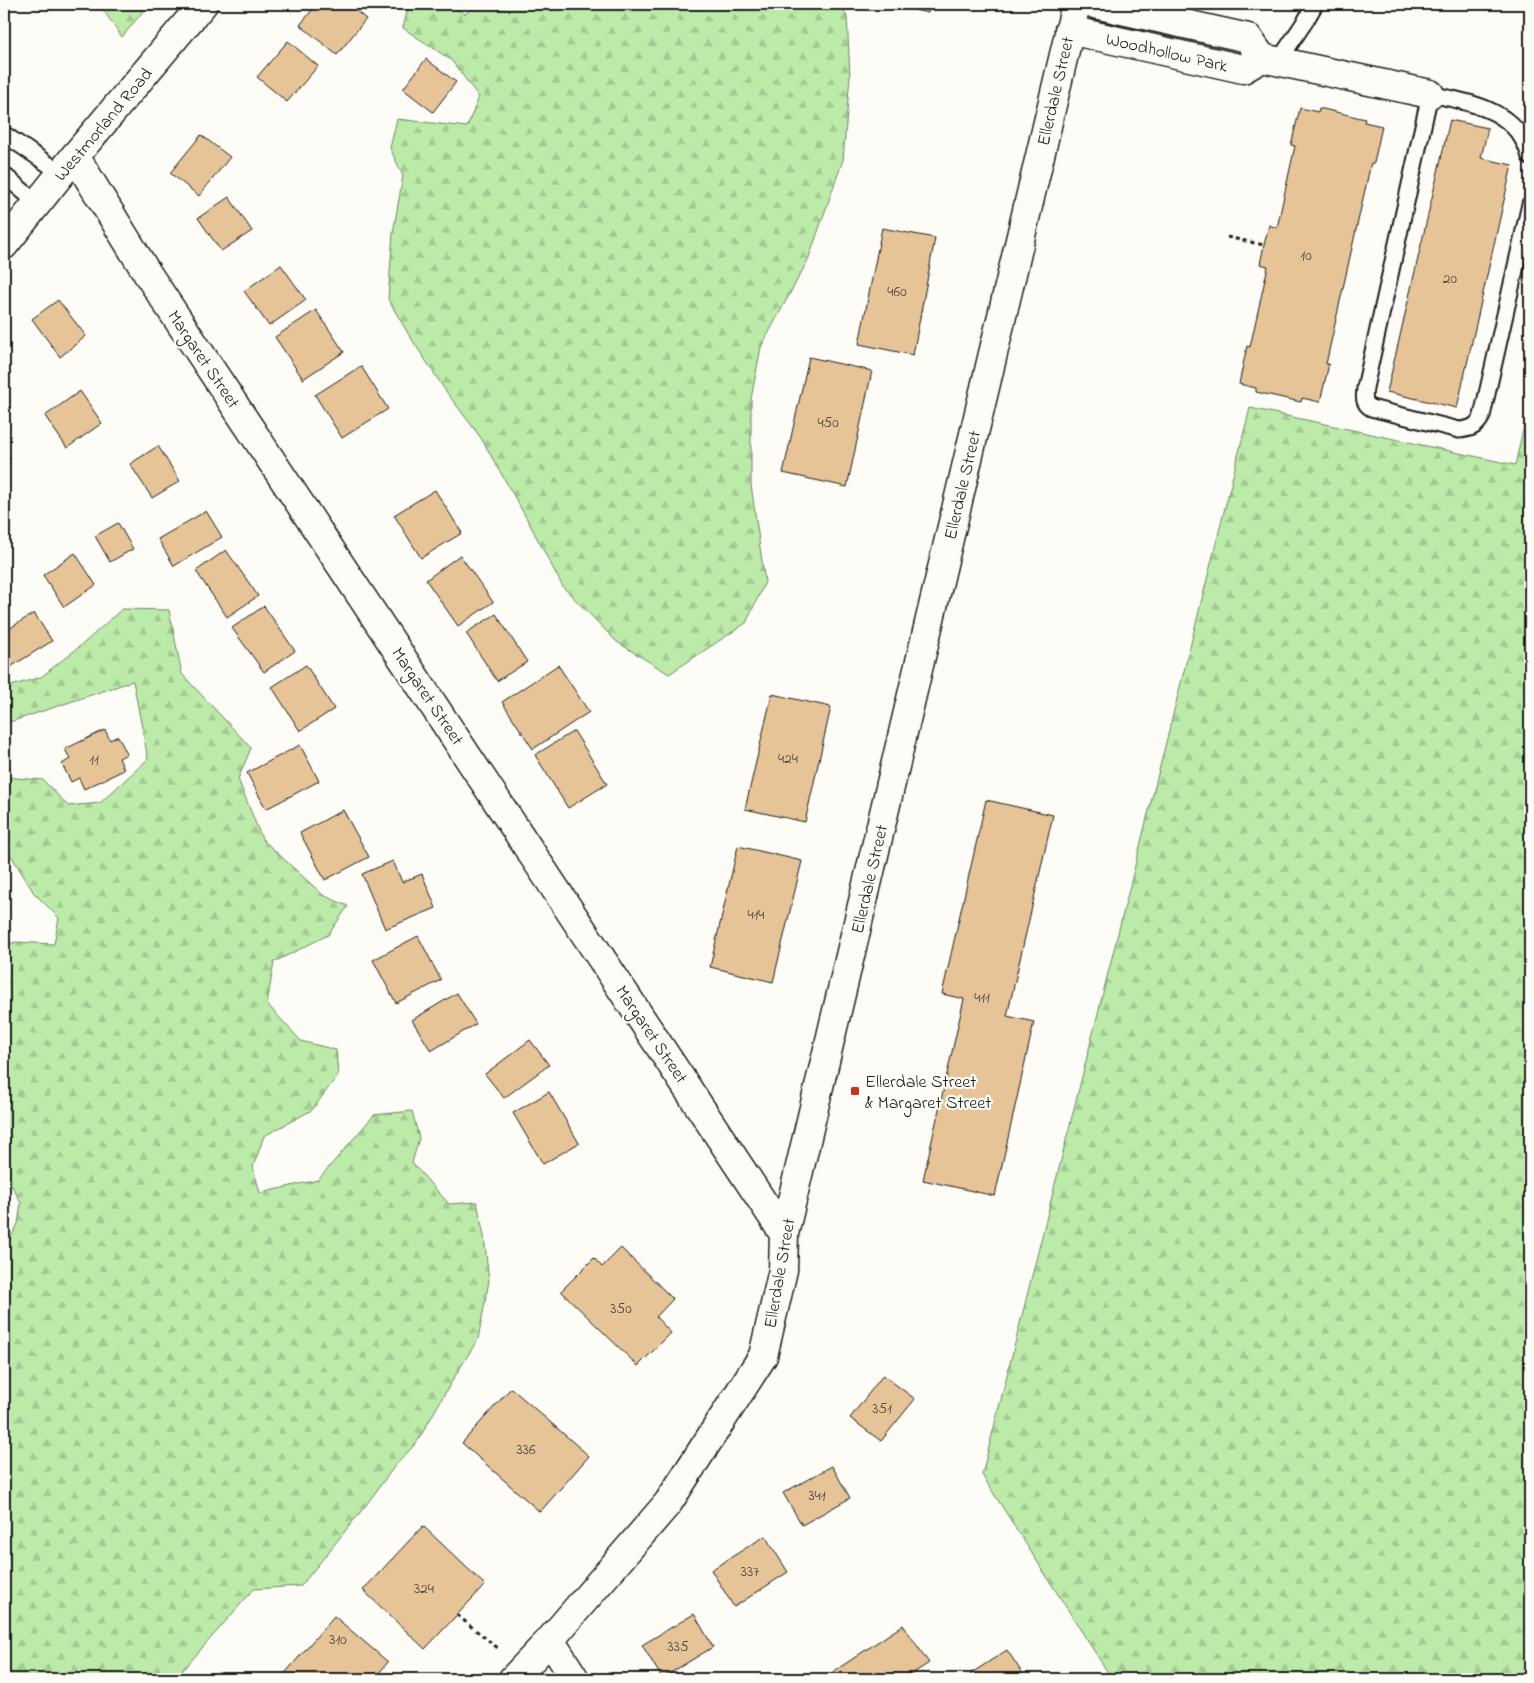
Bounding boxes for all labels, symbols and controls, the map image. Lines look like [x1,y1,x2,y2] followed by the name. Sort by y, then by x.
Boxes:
[1103,27,1230,81] street label: Woodhollow Park
[1032,34,1082,149] street label: Ellerdale Street
[49,63,160,188] street label: Westmorland Road
[1300,245,1312,267] house number: 10
[1443,268,1457,290] house number: 20
[887,281,907,303] house number: 460
[159,306,245,415] street label: Margaret Street
[817,412,839,434] house number: 450
[939,428,989,543] street label: Ellerdale Street
[383,643,469,752] street label: Margaret Street
[778,748,798,770] house number: 424
[89,749,99,771] house number: 11
[846,822,896,937] street label: Ellerdale Street
[747,904,765,926] house number: 414
[607,981,693,1090] street label: Margaret Street
[974,987,990,1009] house number: 411
[865,1070,991,1118] place label: Ellerdale Street & Margaret Street
[849,1085,861,1097] marker: Ellerdale Street & Margaret Street
[758,1216,803,1330] street label: Ellerdale Street
[610,1298,632,1320] house number: 350
[872,1398,892,1420] house number: 351
[517,1439,536,1461] house number: 336
[808,1485,826,1507] house number: 341
[741,1561,759,1583] house number: 337
[414,1578,434,1600] house number: 324
[329,1629,347,1651] house number: 310
[668,1636,689,1658] house number: 335

